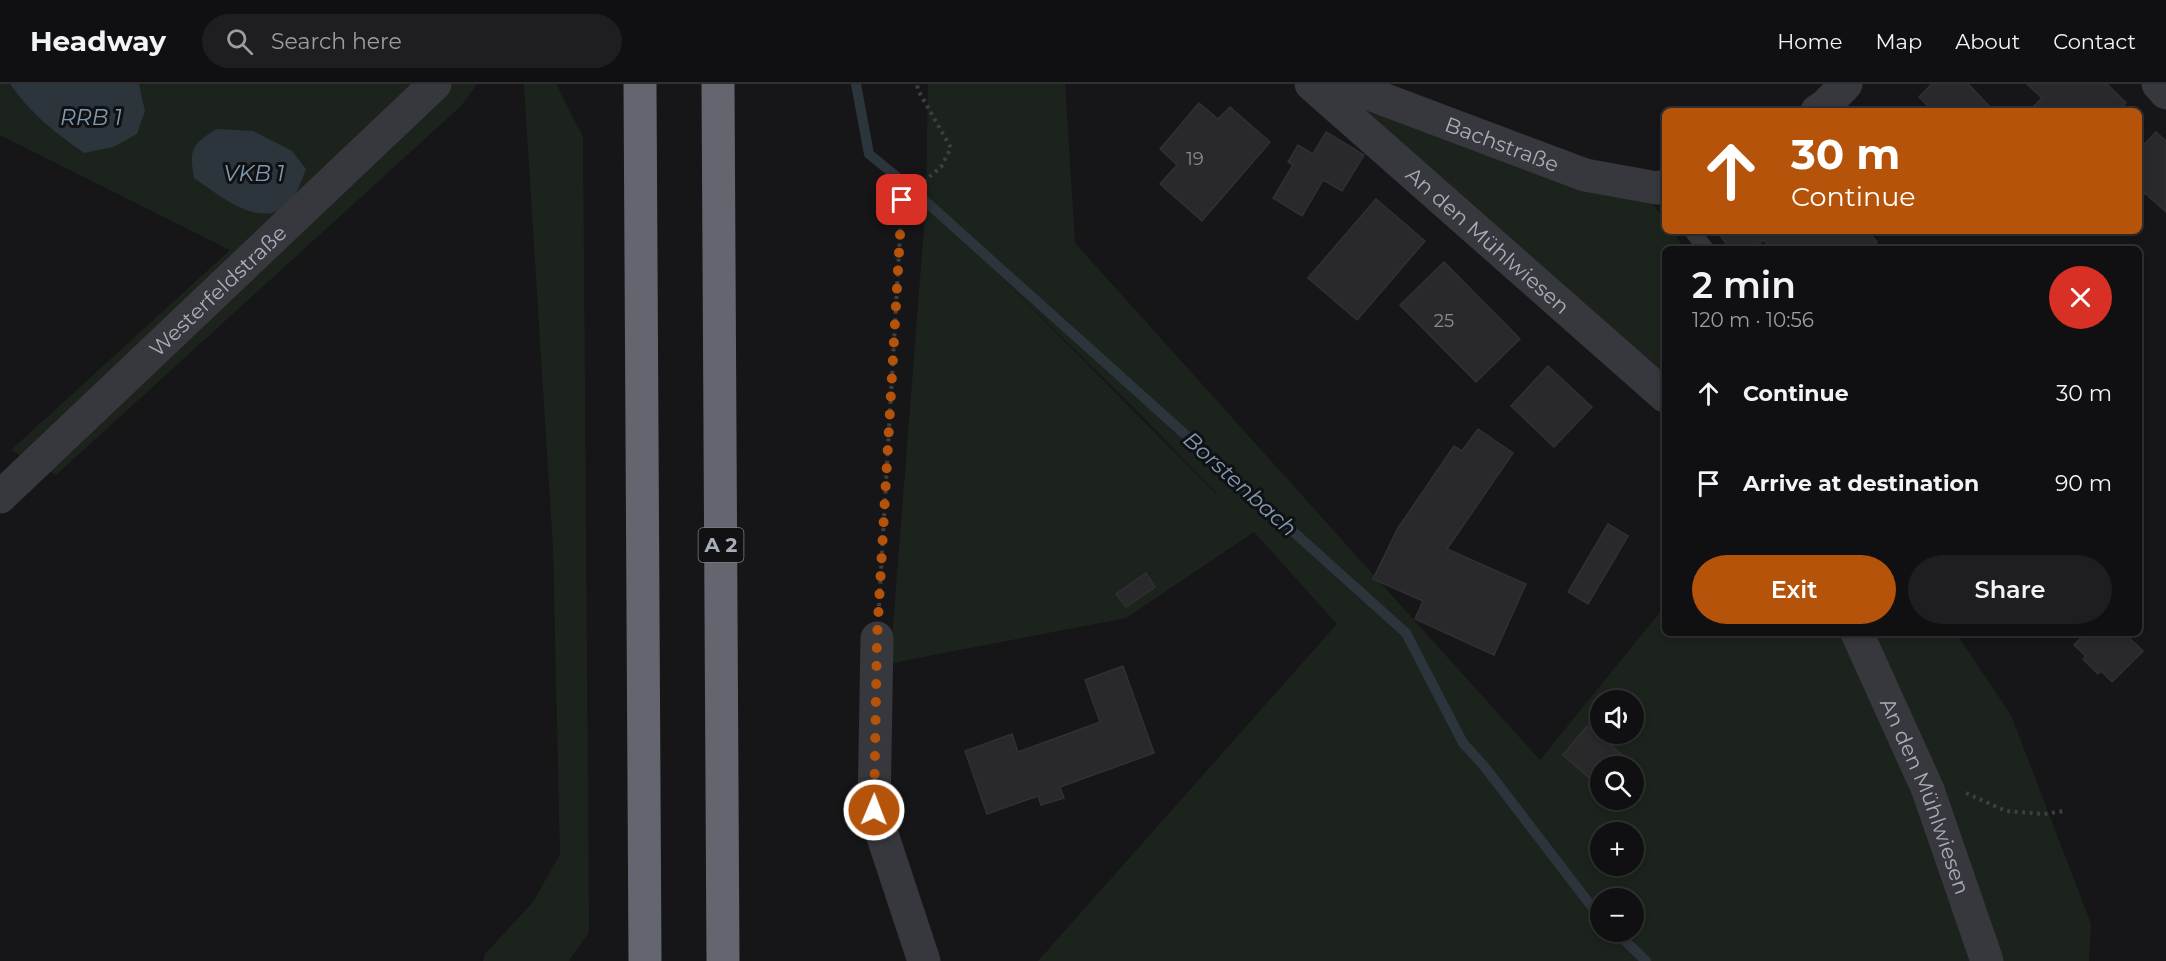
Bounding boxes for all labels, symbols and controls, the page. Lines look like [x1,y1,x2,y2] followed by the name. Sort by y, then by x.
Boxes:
[202,14,622,68] search box
[30,24,166,58] text: Headway
[223,25,256,58] icon: search
[271,28,402,55] text: Search here
[1777,29,1842,54] text: Home
[1875,29,1922,54] text: Map
[1955,29,2020,54] text: About
[2053,29,2136,54] text: Contact
[60,104,122,131] water label: RRB 1
[1442,111,1562,177] street label: Bachstraße
[1791,128,1900,180] text: 30 m
[1692,132,1770,210] icon: ahead
[1186,148,1204,170] house number: 19
[224,160,285,187] water label: VKB 1
[1401,161,1575,319] street label: An den Mühlwiesen
[876,174,927,225] pin
[1791,180,1916,213] text: Continue
[885,183,918,216] icon: arrive
[144,220,291,361] street label: Westerfeldstraße
[1692,263,1796,307] text: 2 min
[2049,266,2112,329] button: close
[1692,308,1814,332] text: 120 m · 10:56
[1434,310,1454,332] house number: 25
[1692,377,1725,410] icon: ahead
[1743,380,1849,407] text: Continue
[2056,380,2112,407] text: 30 m
[1178,426,1302,542] water label: Borstenbach
[1692,467,1725,500] icon: arrive
[1743,470,1979,497] text: Arrive at destination
[2055,470,2112,497] text: 90 m
[698,528,744,562] road number: A 2
[1692,555,1896,624] button: Exit
[1908,555,2112,624] button: Share
[1590,690,1644,942] map controls
[1590,690,1644,744] button: sound
[1875,694,1976,898] street label: An den Mühlwiesen
[1590,756,1644,810] button: search
[842,778,906,842] position arrow
[1590,822,1644,876] button: +
[1590,888,1644,942] button: −

